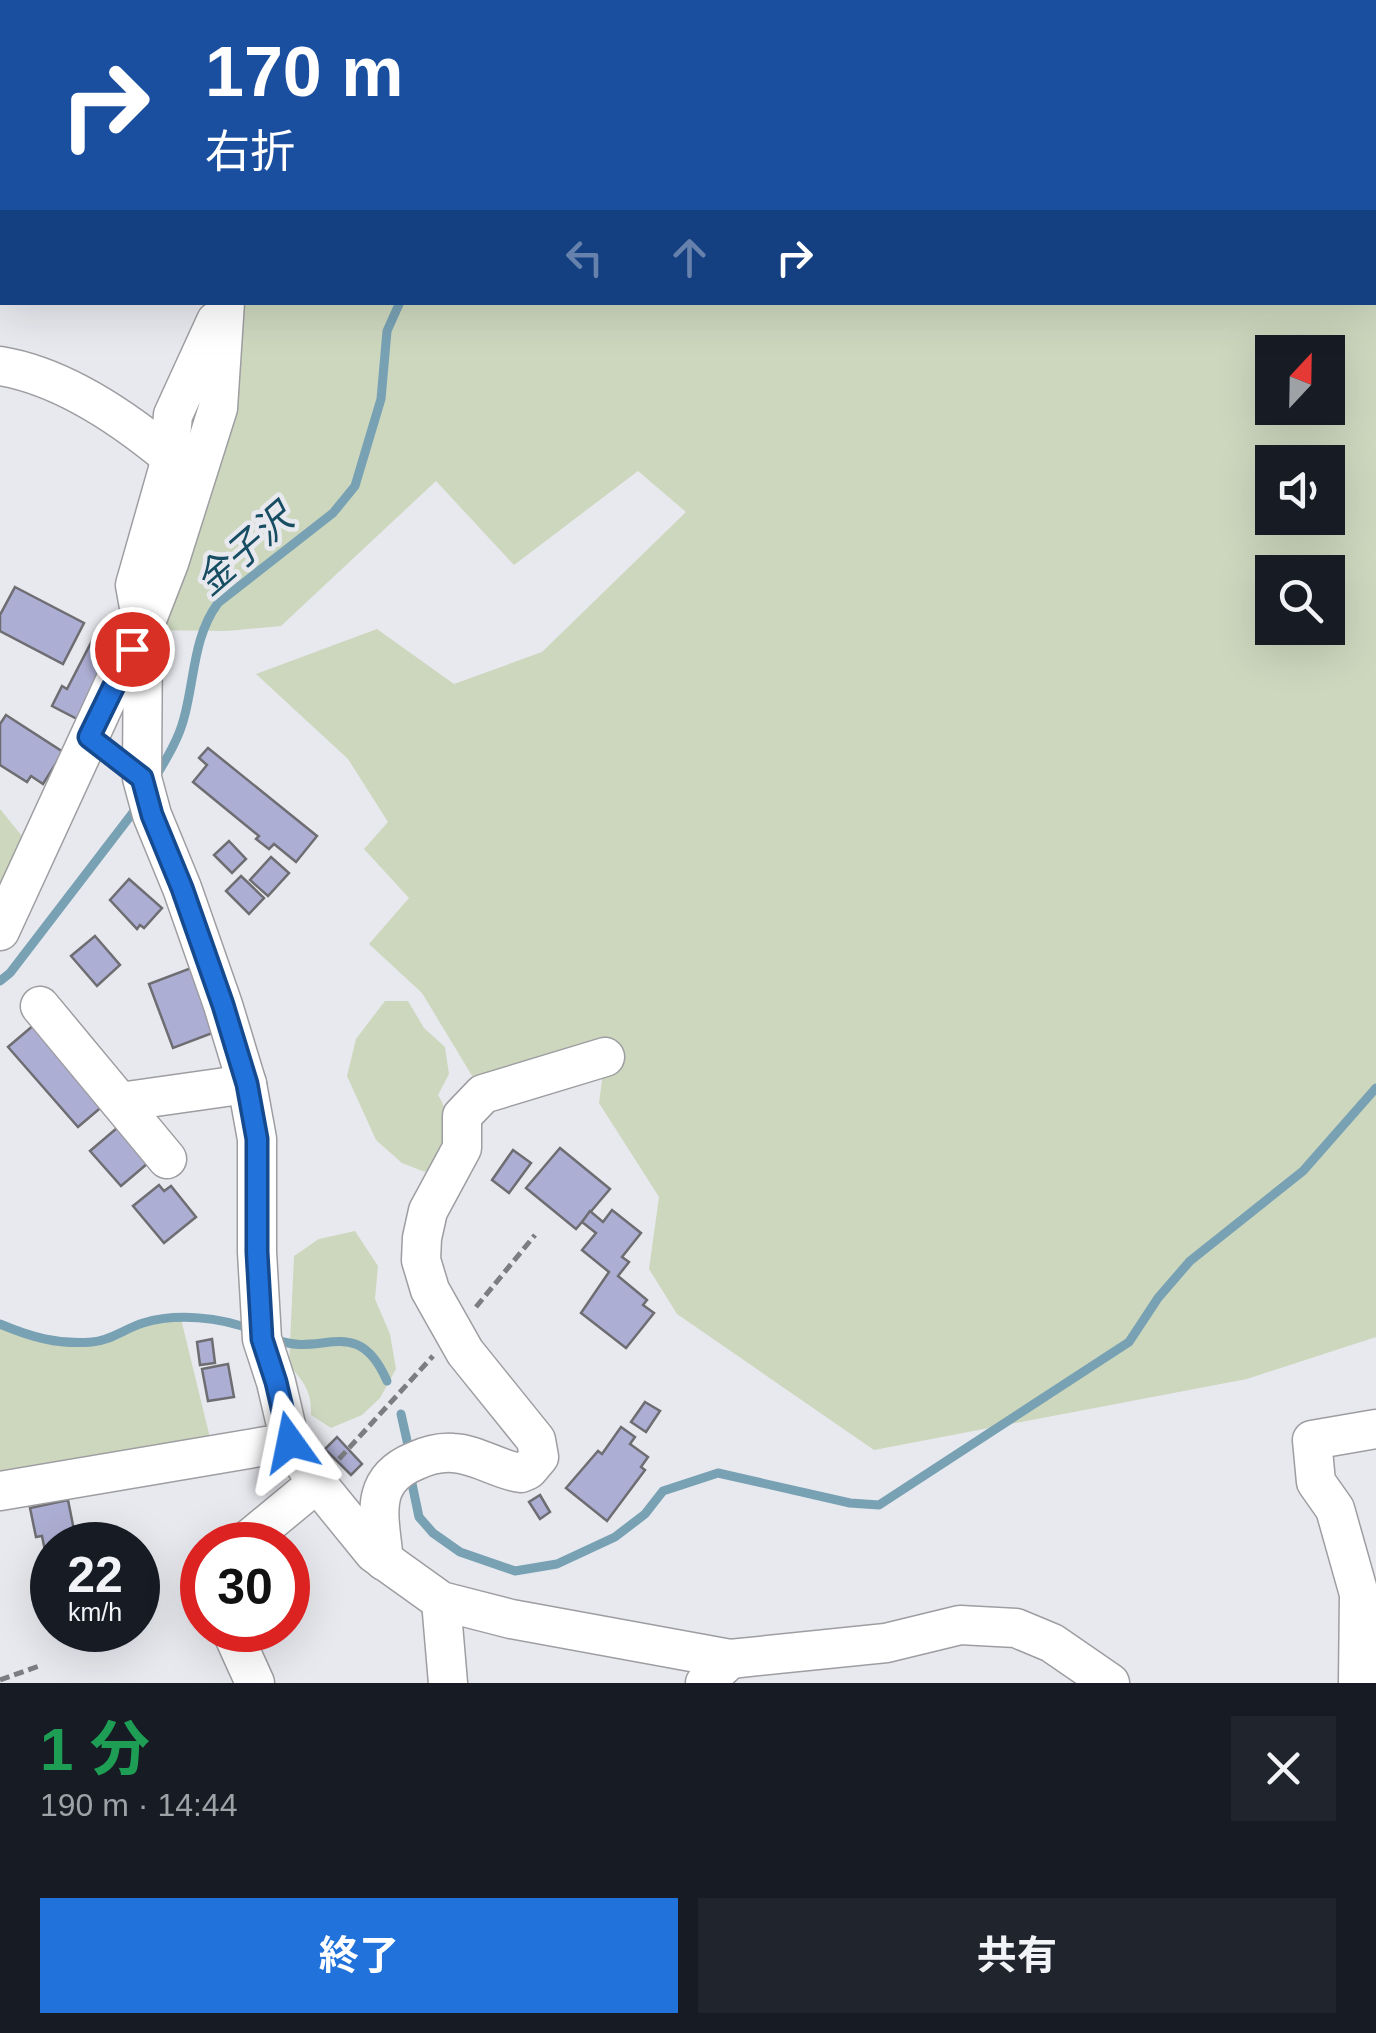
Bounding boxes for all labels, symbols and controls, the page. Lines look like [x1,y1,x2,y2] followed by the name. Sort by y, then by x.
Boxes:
[205,33,403,111] text: 170 m
[40,40,170,170] icon: right
[205,126,295,177] text: 右折
[557,230,612,285] icon: left
[662,230,717,285] icon: ahead
[767,230,822,285] icon: right
[1255,335,1345,425] north arrow
[1255,335,1345,645] map controls
[1255,445,1345,535] button: sound
[187,493,305,603] water label: 金子沢
[1255,555,1345,645] button: search
[90,607,175,692] pin
[105,622,160,677] icon: arrive
[238,1390,342,1494] position arrow
[180,1522,310,1652] speed limit sign: 30
[67,1547,123,1603] text: 22
[68,1598,122,1626] text: km/h
[40,1716,150,1783] text: 1 分
[1231,1716,1336,1821] button: close
[40,1787,237,1823] text: 190 m · 14:44
[40,1898,678,2013] button: 終了
[698,1898,1336,2013] button: 共有

